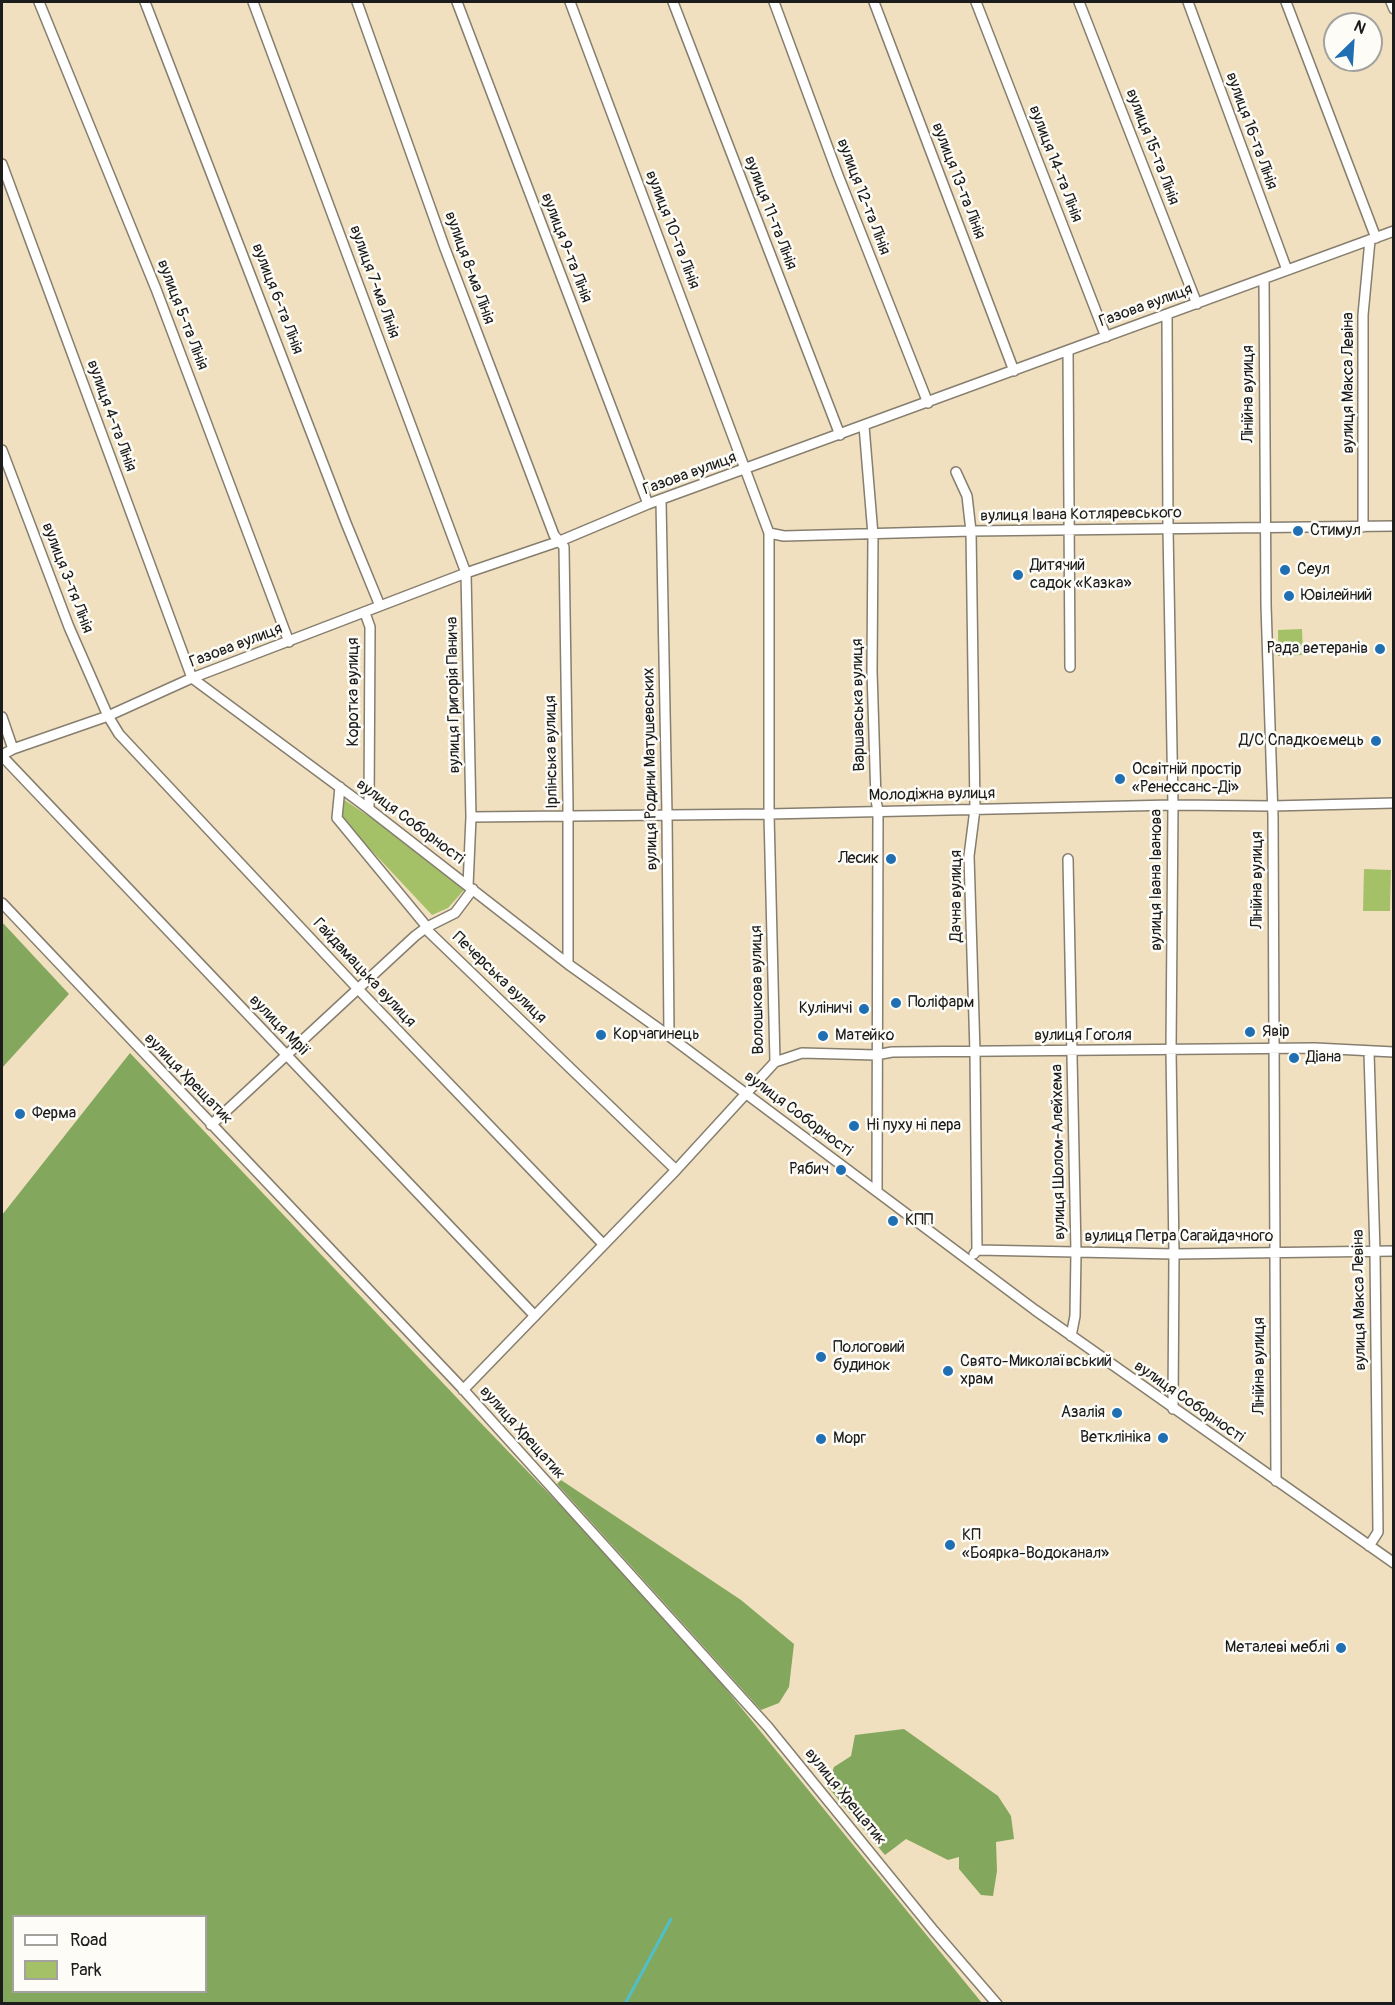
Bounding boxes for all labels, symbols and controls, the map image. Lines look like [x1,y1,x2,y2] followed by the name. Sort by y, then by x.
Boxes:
[1323,12,1383,72] north arrow
[1351,16,1369,39] text: N
[1221,70,1281,192] street label: вулиця 16-та Лінія
[1121,86,1183,208] street label: вулиця 15-та Лінія
[1024,103,1086,225] street label: вулиця 14-та Лінія
[927,120,989,242] street label: вулиця 13-та Лінія
[832,136,894,258] street label: вулиця 12-та Лінія
[739,153,801,273] street label: вулиця 11-та Лінія
[641,168,703,292] street label: вулиця 10-та Лінія
[536,190,596,306] street label: вулиця 9-та Лінія
[440,209,498,327] street label: вулиця 8-ма Лінія
[345,223,403,341] street label: вулиця 7-ма Лінія
[247,241,307,357] street label: вулиця 6-та Лінія
[152,257,212,373] street label: вулиця 5-та Лінія
[1097,280,1195,332] street label: Газова вулиця
[1339,312,1359,454] street label: вулиця Макса Левіна
[1239,345,1259,443] street label: Лінійна вулиця
[82,358,140,474] street label: вулиця 4-та Лінія
[641,448,739,500] street label: Газова вулиця
[980,504,1182,526] street label: вулиця Івана Котляревського
[37,520,97,636] street label: вулиця 3-тя Лінія
[1310,521,1361,541] place label: Стимул
[1291,524,1305,538] marker: Стимул
[1030,556,1132,594] place label: Дитячий садок «Казка»
[1297,560,1330,580] place label: Сеул
[1278,563,1292,577] marker: Сеул
[1011,568,1025,582] marker: Дитячий садок «Казка»
[1301,586,1372,606] place label: Ювілейний
[1282,589,1296,603] marker: Ювілейний
[443,616,465,774] street label: вулиця Григорія Панича
[187,619,285,673] street label: Газова вулиця
[344,638,364,746] street label: Коротка вулиця
[848,638,870,772] street label: Варшавська вулиця
[1267,639,1368,659] place label: Рада ветеранів
[1373,642,1387,656] marker: Рада ветеранів
[640,667,662,871] street label: вулиця Родини Матушевських
[541,695,563,809] street label: Ірпінська вулиця
[1239,731,1364,751] place label: Д/С Спадкоємець
[1369,734,1383,748] marker: Д/С Спадкоємець
[1132,760,1242,798] place label: Освітній простір «Ренессанс-Ді»
[1113,772,1127,786] marker: Освітній простір «Ренессанс-Ді»
[352,775,468,869] street label: вулиця Соборності
[869,784,995,806] street label: Молодіжна вулиця
[1147,809,1167,951] street label: вулиця Івана Іванова
[1248,831,1268,929] street label: Лінійна вулиця
[838,849,879,869] place label: Лесик
[947,850,967,942] street label: Дачна вулиця
[884,852,898,866] marker: Лесик
[309,914,419,1032] street label: Гайдамацька вулиця
[747,925,769,1055] street label: Волошкова вулиця
[448,928,550,1028] street label: Печерська вулиця
[245,991,313,1061] street label: вулиця Мрії
[908,993,974,1013] place label: Поліфарм
[889,996,903,1010] marker: Поліфарм
[799,999,852,1019] place label: Куліничі
[857,1002,871,1016] marker: Куліничі
[1262,1022,1290,1042] place label: Явір
[613,1025,700,1045] place label: Корчагинець
[1243,1025,1257,1039] marker: Явір
[835,1026,894,1046] place label: Матейко
[1034,1026,1132,1046] street label: вулиця Гоголя
[594,1028,608,1042] marker: Корчагинець
[816,1029,830,1043] marker: Матейко
[140,1030,236,1128] street label: вулиця Хрещатик
[1306,1048,1341,1068] place label: Діана
[1287,1051,1301,1065] marker: Діана
[1048,1064,1070,1240] street label: вулиця Шолом-Алейхема
[740,1067,856,1161] street label: вулиця Соборності
[32,1104,76,1124] place label: Ферма
[13,1107,27,1121] marker: Ферма
[866,1116,961,1136] place label: Ні пуху ні пера
[847,1119,861,1133] marker: Ні пуху ні пера
[789,1160,829,1180] place label: Рябич
[834,1163,848,1177] marker: Рябич
[905,1211,933,1231] place label: КПП
[886,1214,900,1228] marker: КПП
[1085,1227,1273,1247] street label: вулиця Петра Сагайдачного
[1349,1229,1371,1371] street label: вулиця Макса Левіна
[1250,1317,1270,1415] street label: Лінійна вулиця
[833,1338,905,1376] place label: Пологовий будинок
[814,1350,828,1364] marker: Пологовий будинок
[960,1352,1112,1390] place label: Свято-Миколаївський храм
[1130,1357,1248,1447] street label: вулиця Соборності
[941,1364,955,1378] marker: Свято-Миколаївський храм
[475,1382,569,1484] street label: вулиця Хрещатик
[1061,1403,1105,1423] place label: Азалія
[1110,1406,1124,1420] marker: Азалія
[1080,1428,1151,1448] place label: Ветклініка
[833,1429,866,1449] place label: Морг
[1156,1431,1170,1445] marker: Ветклініка
[814,1432,828,1446] marker: Морг
[962,1526,1109,1564] place label: КП «Боярка-Водоканал»
[943,1538,957,1552] marker: КП «Боярка-Водоканал»
[1225,1638,1329,1658] place label: Металеві меблі
[1334,1641,1348,1655] marker: Металеві меблі
[800,1745,890,1849] street label: вулиця Хрещатик
[12,1915,207,1993] legend
[70,1929,107,1952] text: Road
[70,1959,102,1982] text: Park

